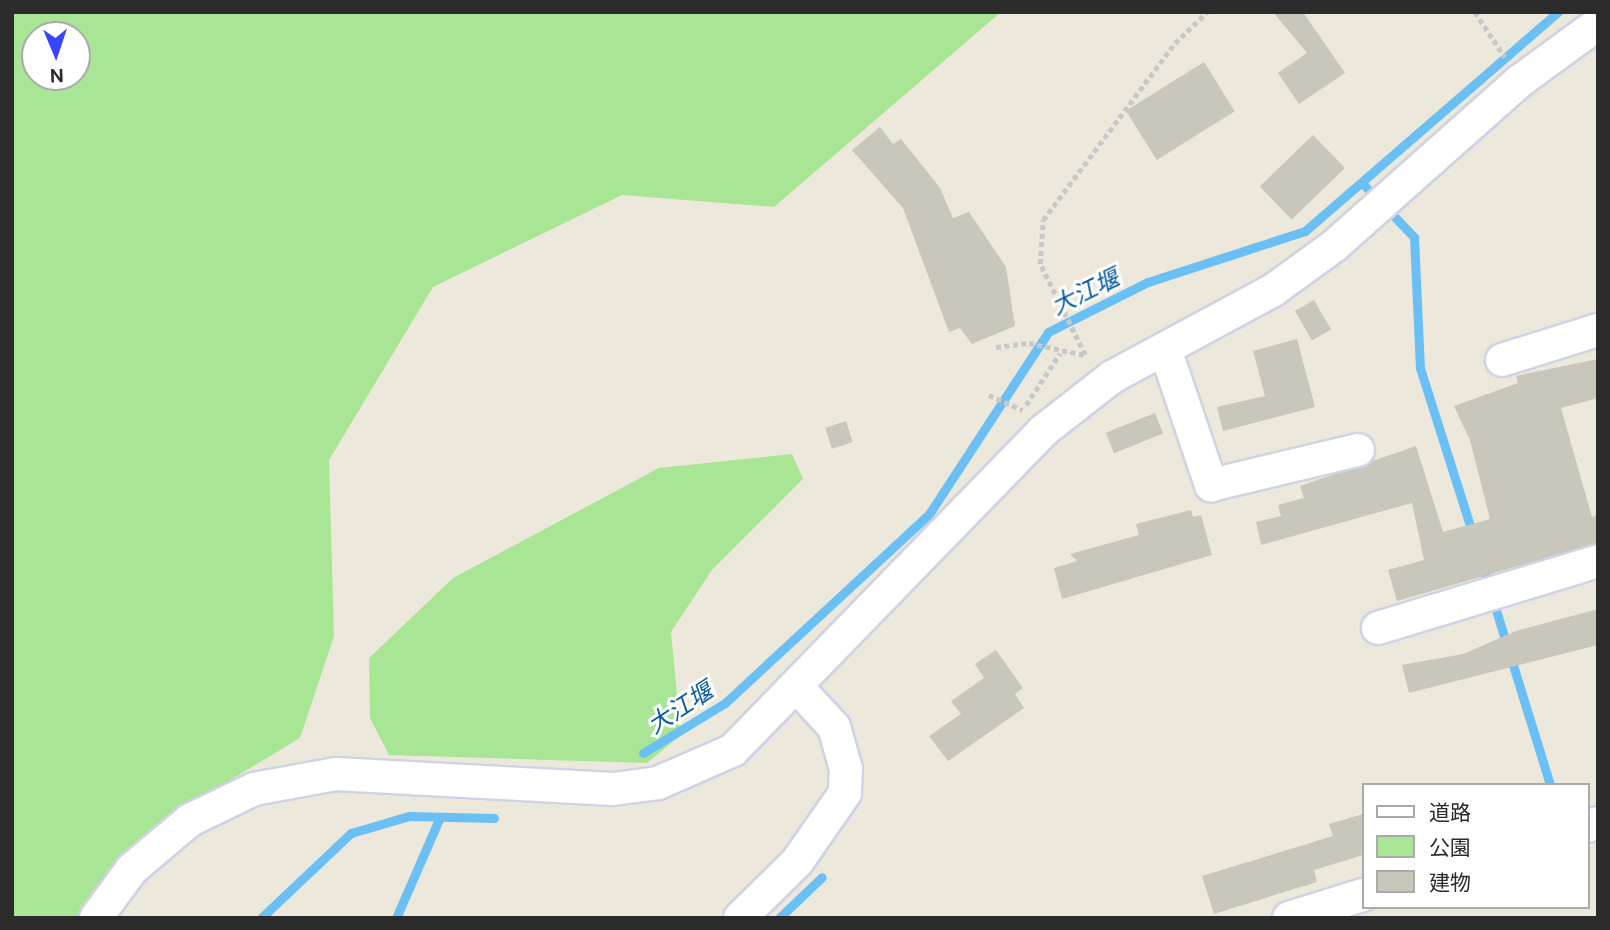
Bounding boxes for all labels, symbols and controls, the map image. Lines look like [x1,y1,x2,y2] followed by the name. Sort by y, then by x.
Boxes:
[21,21,91,91] north arrow
[49,63,64,88] text: N
[1046,263,1124,321] water label: 大江堰
[642,676,718,740] water label: 大江堰
[1362,783,1589,909] legend
[1429,799,1471,827] text: 道路
[1429,834,1471,862] text: 公園
[1429,869,1471,897] text: 建物

